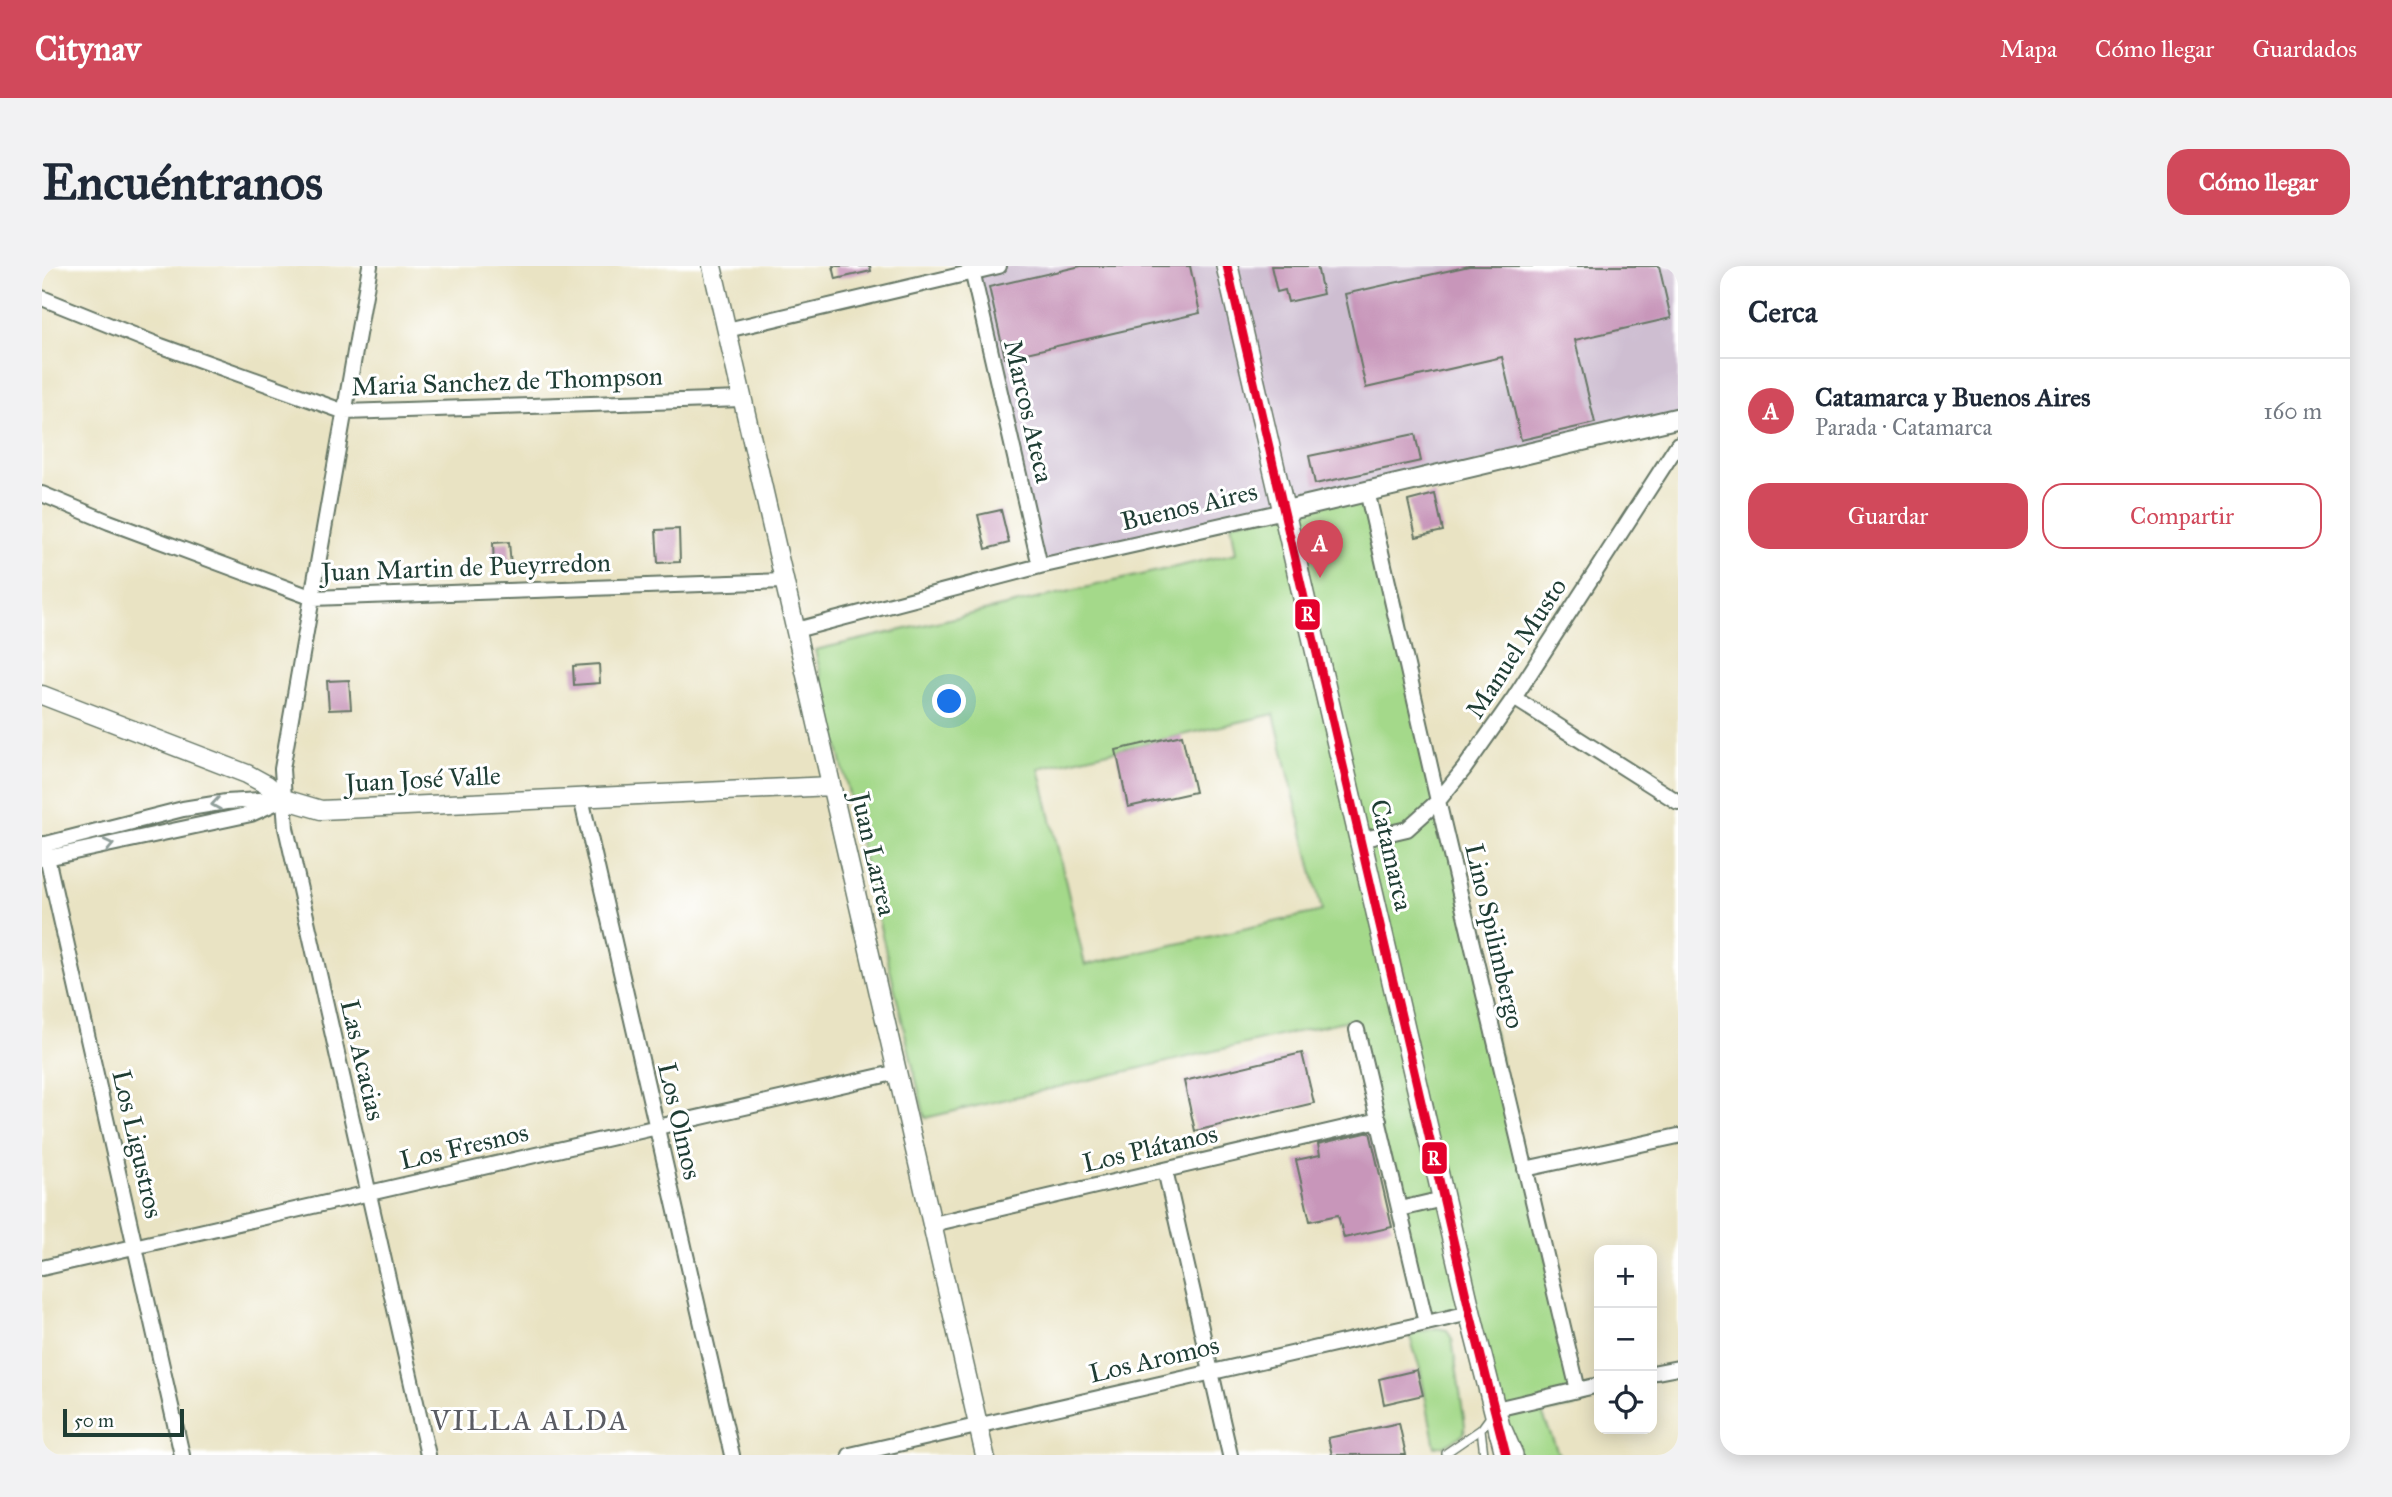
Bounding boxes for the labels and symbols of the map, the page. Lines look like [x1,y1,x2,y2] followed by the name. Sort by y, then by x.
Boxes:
[997,336,1061,486] street label: Marcos Ateca
[351,360,663,402] street label: Maria Sanchez de Thompson
[1118,475,1260,537] street label: Buenos Aires
[1297,520,1343,578] pin: A
[318,546,611,588] street label: Juan Martin de Pueyrredon
[1459,572,1573,724] street label: Manuel Musto
[1294,598,1321,631] line badge: R
[1301,603,1316,626] text: R
[932,684,966,718] your location
[342,759,502,799] street label: Juan José Valle
[844,786,904,919] street label: Juan Larrea
[210,796,222,811] one-way arrow
[1364,796,1420,914] street label: Catamarca
[103,838,115,853] one-way arrow
[1458,840,1532,1032] street label: Lino Spilimbergo
[334,996,392,1124] street label: Las Acacias
[651,1059,709,1183] street label: Los Olmos
[105,1067,171,1221] street label: Los Ligustros
[397,1116,531,1176] street label: Los Fresnos
[1079,1117,1221,1179] street label: Los Plátanos
[1421,1141,1448,1175] line badge: R
[1427,1147,1442,1170] text: R
[1086,1329,1222,1389] street label: Los Aromos
[430,1403,629,1438] district label: VILLA ALDA
[63,1406,184,1438] scale bar

